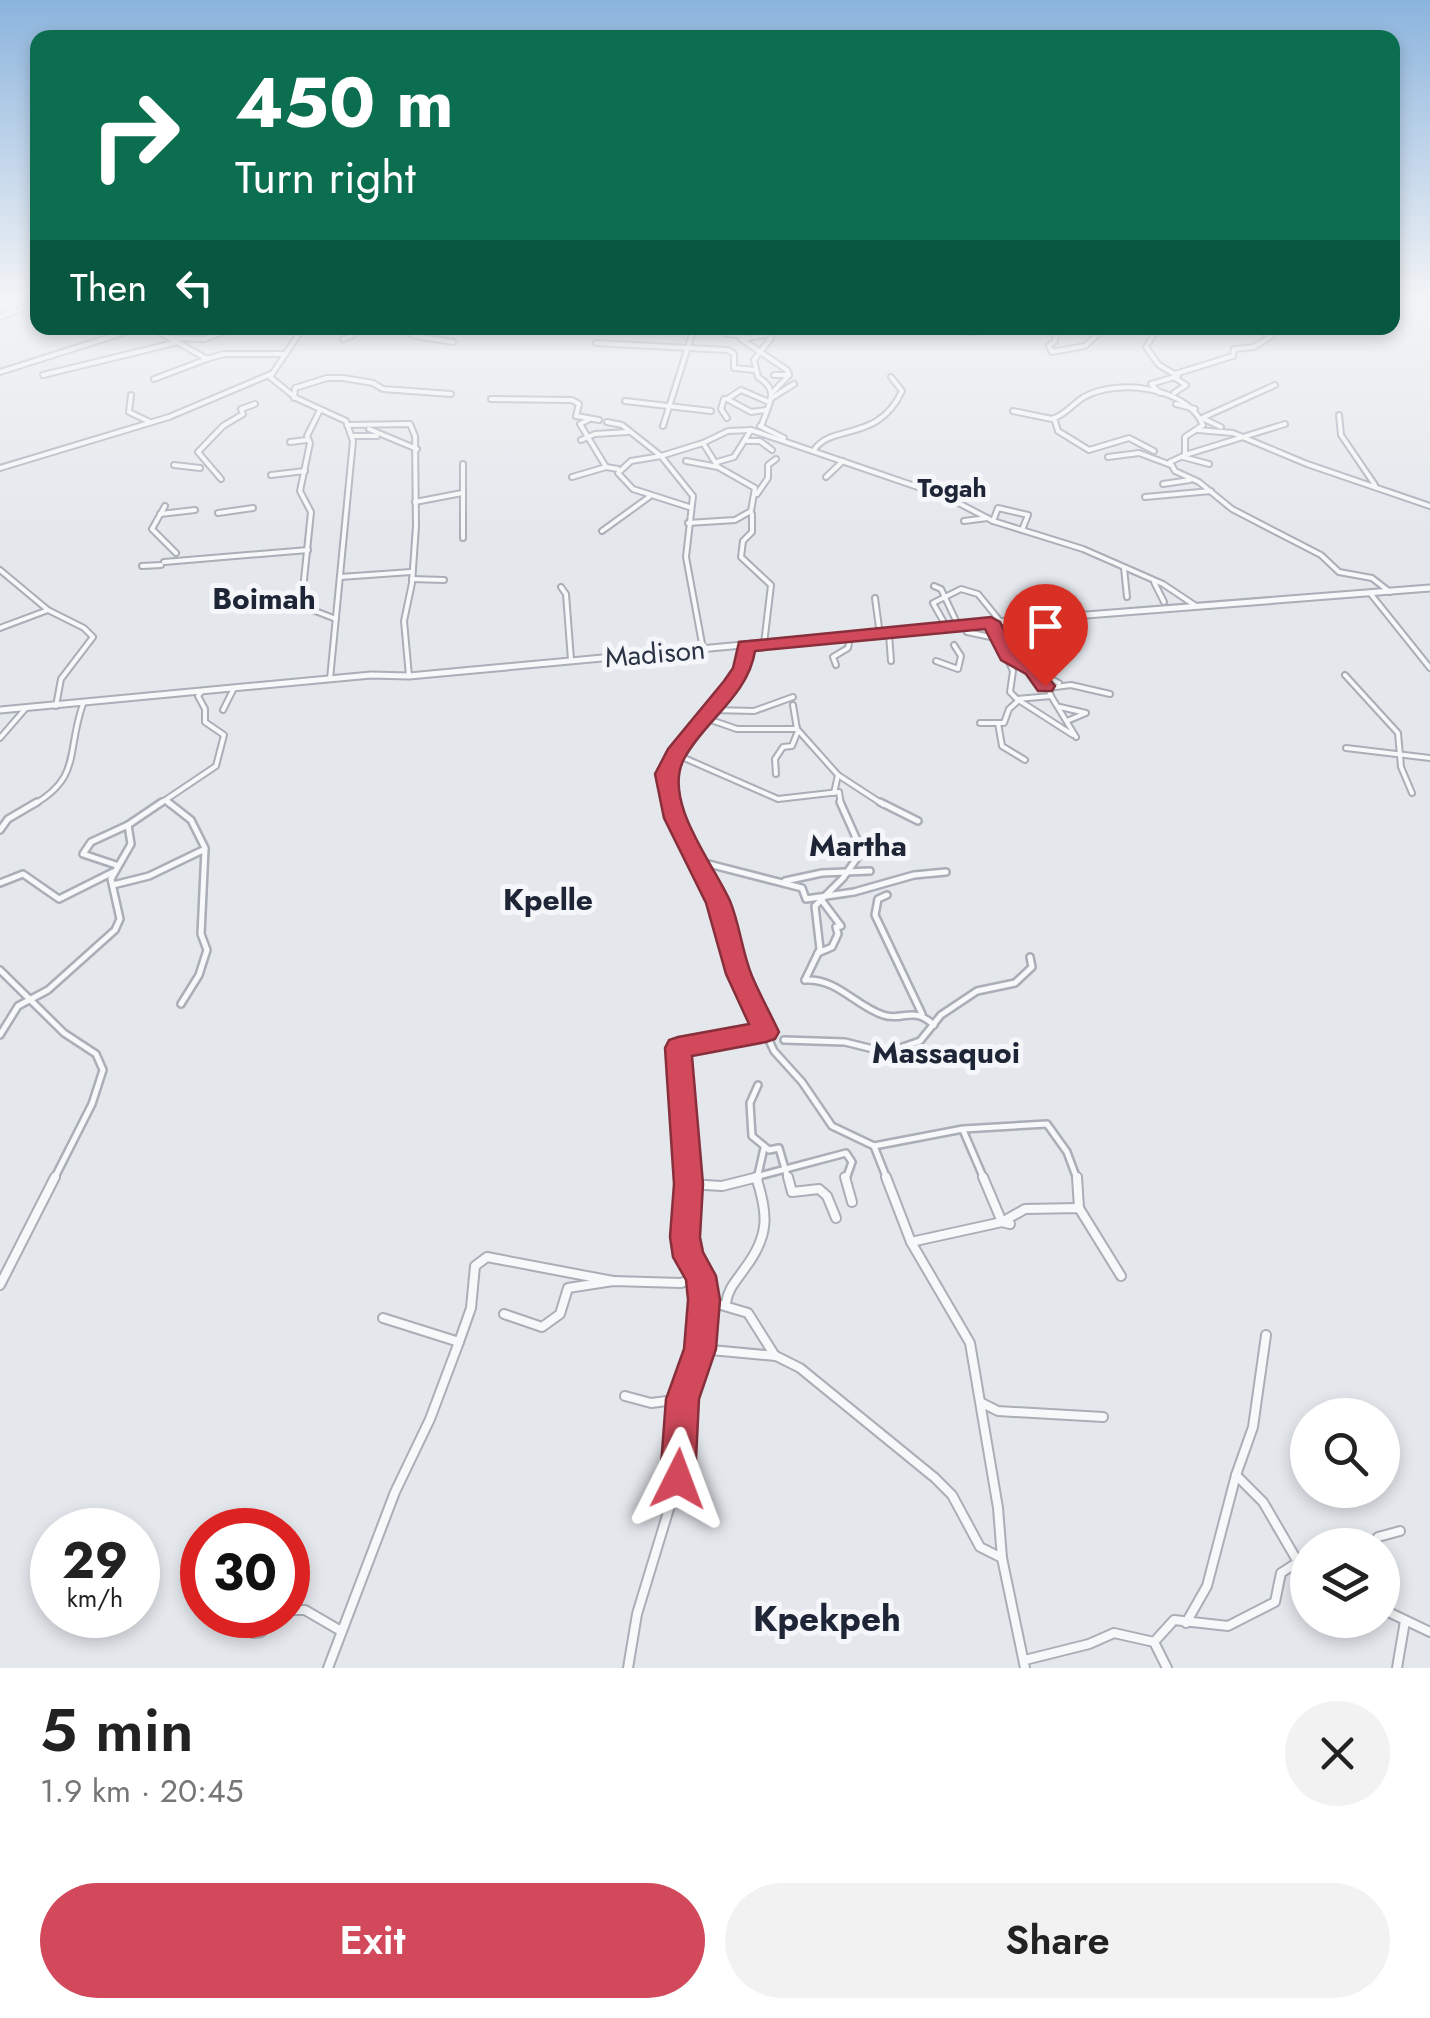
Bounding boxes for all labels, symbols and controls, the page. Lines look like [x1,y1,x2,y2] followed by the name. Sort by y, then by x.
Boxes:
[235,52,454,153] text: 450 m
[70,70,200,200] icon: right
[235,145,416,210] text: Turn right
[70,260,147,315] text: Then
[167,260,222,315] icon: left
[917,470,987,506] district label: Togah
[212,577,316,620] district label: Boimah
[1003,584,1088,687] pin
[1018,599,1073,654] icon: arrive
[603,629,707,678] street label: Madison
[809,824,907,867] district label: Martha
[503,878,593,921] district label: Kpelle
[872,1031,1020,1074] district label: Massaquoi
[1290,1398,1400,1638] map controls
[1290,1398,1400,1508] button: search
[626,1427,730,1531] position arrow
[180,1508,310,1638] speed limit sign: 30
[62,1524,128,1597] text: 29
[1290,1528,1400,1638] button: layers
[67,1580,123,1616] text: km/h
[753,1594,901,1644] district label: Kpekpeh
[40,1687,193,1774] text: 5 min
[1285,1701,1390,1806] button: close
[40,1768,244,1814] text: 1.9 km · 20:45
[40,1883,705,1998] button: Exit
[725,1883,1390,1998] button: Share

